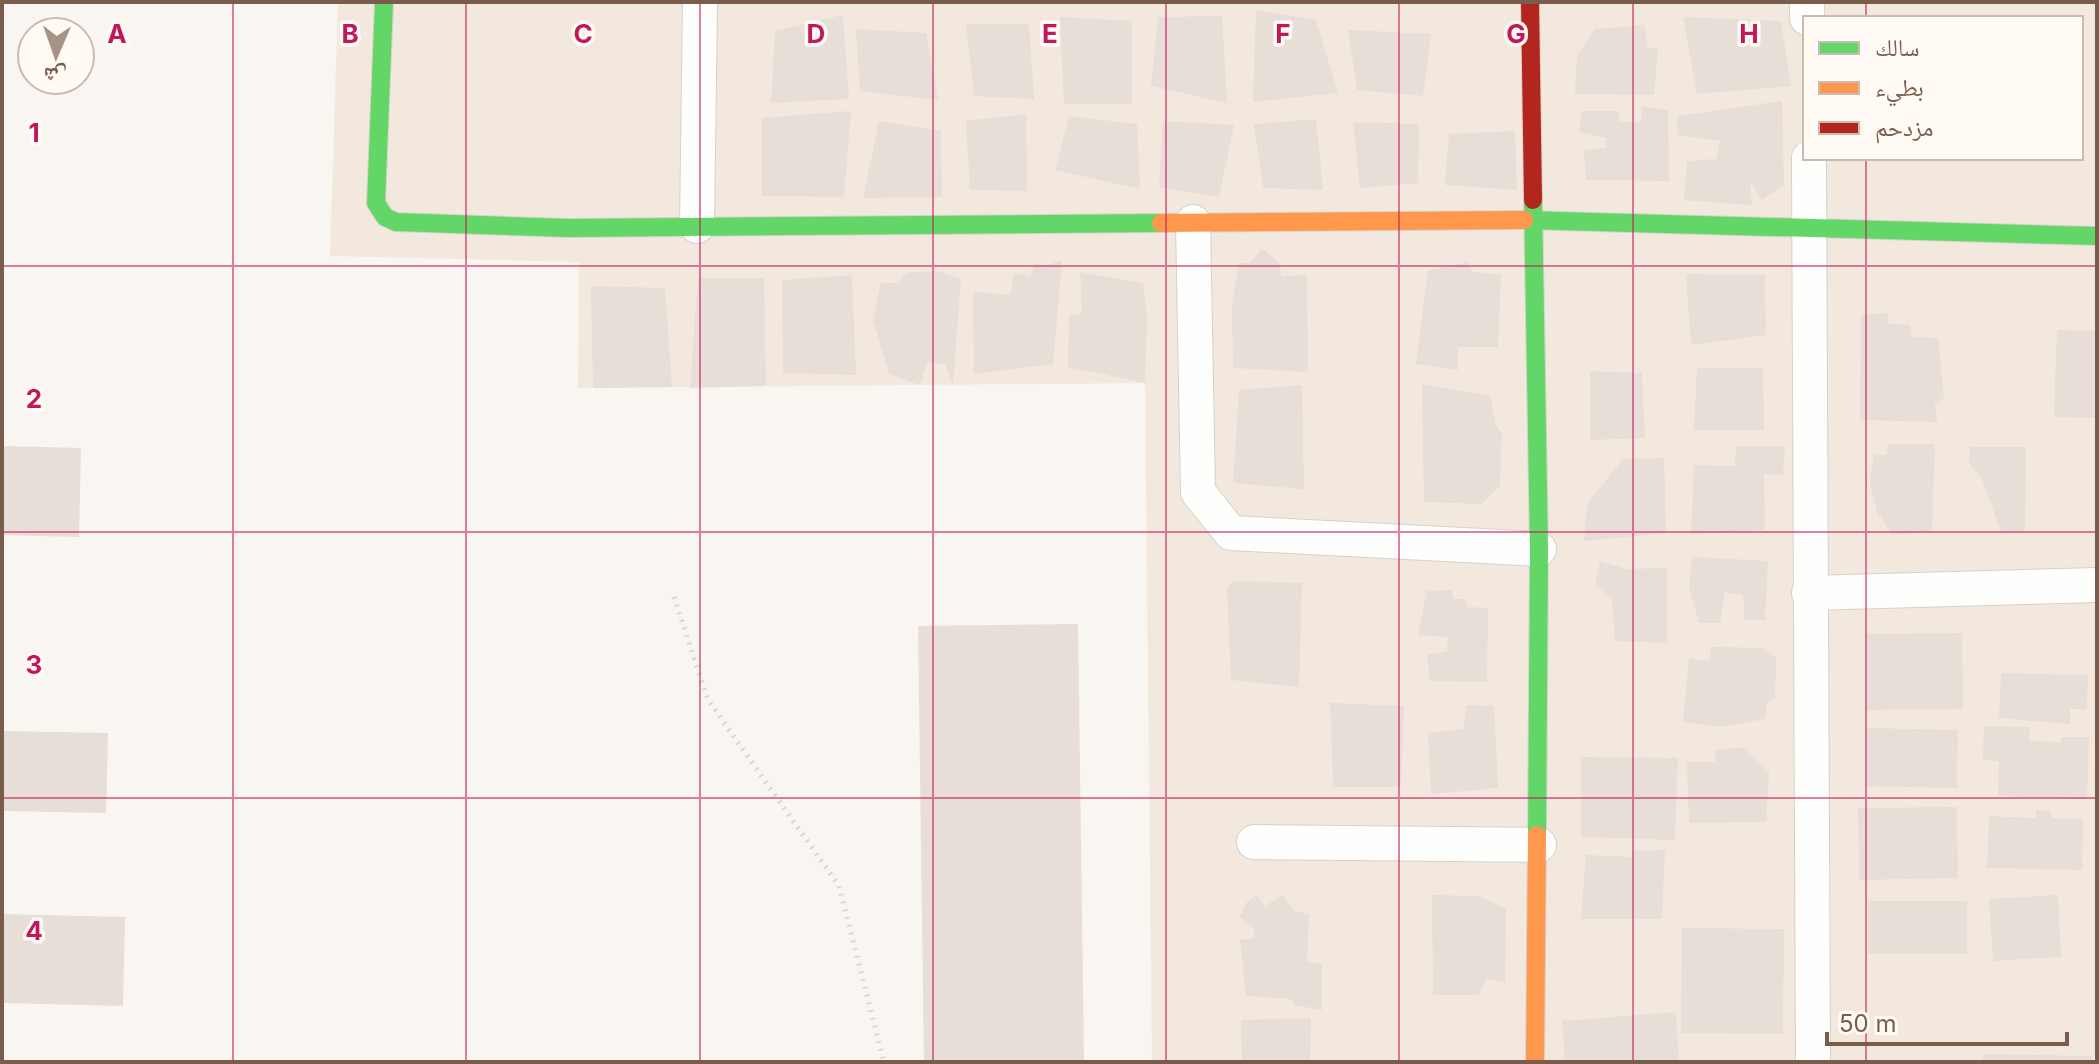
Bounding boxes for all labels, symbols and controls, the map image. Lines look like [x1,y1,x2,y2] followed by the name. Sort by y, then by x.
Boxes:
[16,16,96,96] north arrow
[1803,16,2083,160] legend
[107,18,127,49] text: A
[341,18,359,49] text: B
[573,18,593,49] text: C
[807,18,825,49] text: D
[1042,18,1058,49] text: E
[1275,18,1291,49] text: F
[1506,18,1526,49] text: G
[1739,18,1759,49] text: H
[1875,33,1920,62] text: سالك
[43,62,67,89] text: ش
[1875,73,1924,107] text: بطيء
[1875,113,1934,144] text: مزدحم
[28,117,40,148] text: 1
[26,383,42,414] text: 2
[26,649,42,680] text: 3
[25,915,43,946] text: 4
[1827,996,2067,1046] scale bar
[1839,1009,1897,1038] text: 50 m

